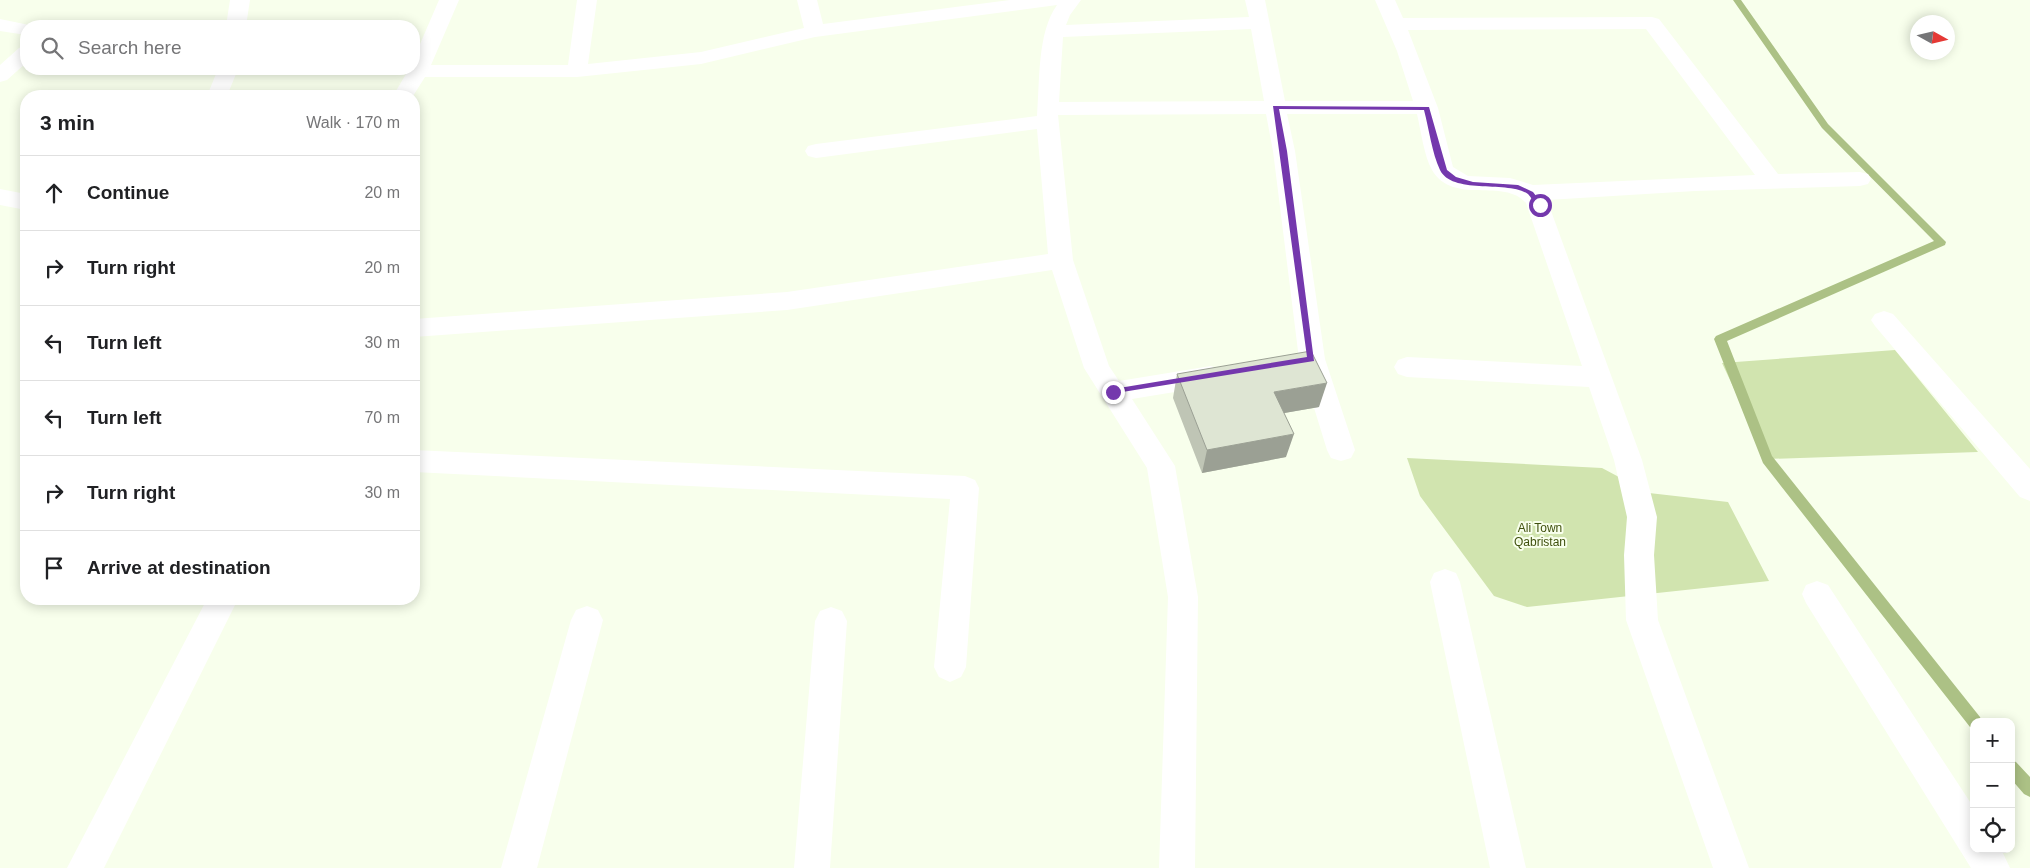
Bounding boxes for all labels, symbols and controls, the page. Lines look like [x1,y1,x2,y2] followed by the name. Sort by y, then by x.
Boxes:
[1910,15,1955,60] north arrow
[20,20,420,75] search box
[38,34,66,62] icon: search
[78,37,182,58] text: Search here
[40,111,95,134] text: 3 min
[306,114,400,131] text: Walk · 170 m
[40,179,68,207] icon: ahead
[87,182,169,203] text: Continue
[364,184,400,201] text: 20 m
[1529,194,1552,217] route start
[40,254,68,282] icon: right
[87,257,175,278] text: Turn right
[364,259,400,276] text: 20 m
[40,329,68,357] icon: left
[87,332,162,353] text: Turn left
[364,334,400,351] text: 30 m
[1102,381,1125,404] route end
[40,404,68,432] icon: left
[87,407,162,428] text: Turn left
[364,409,400,426] text: 70 m
[40,479,68,507] icon: right
[87,482,175,503] text: Turn right
[364,484,400,501] text: 30 m
[1514,521,1566,549] park label: Ali Town Qabristan
[40,554,68,582] icon: arrive
[87,557,271,578] text: Arrive at destination
[1970,718,2015,853] map controls
[1970,718,2015,763] button: +
[1970,763,2015,808] button: −
[1970,808,2015,853] button: locate

